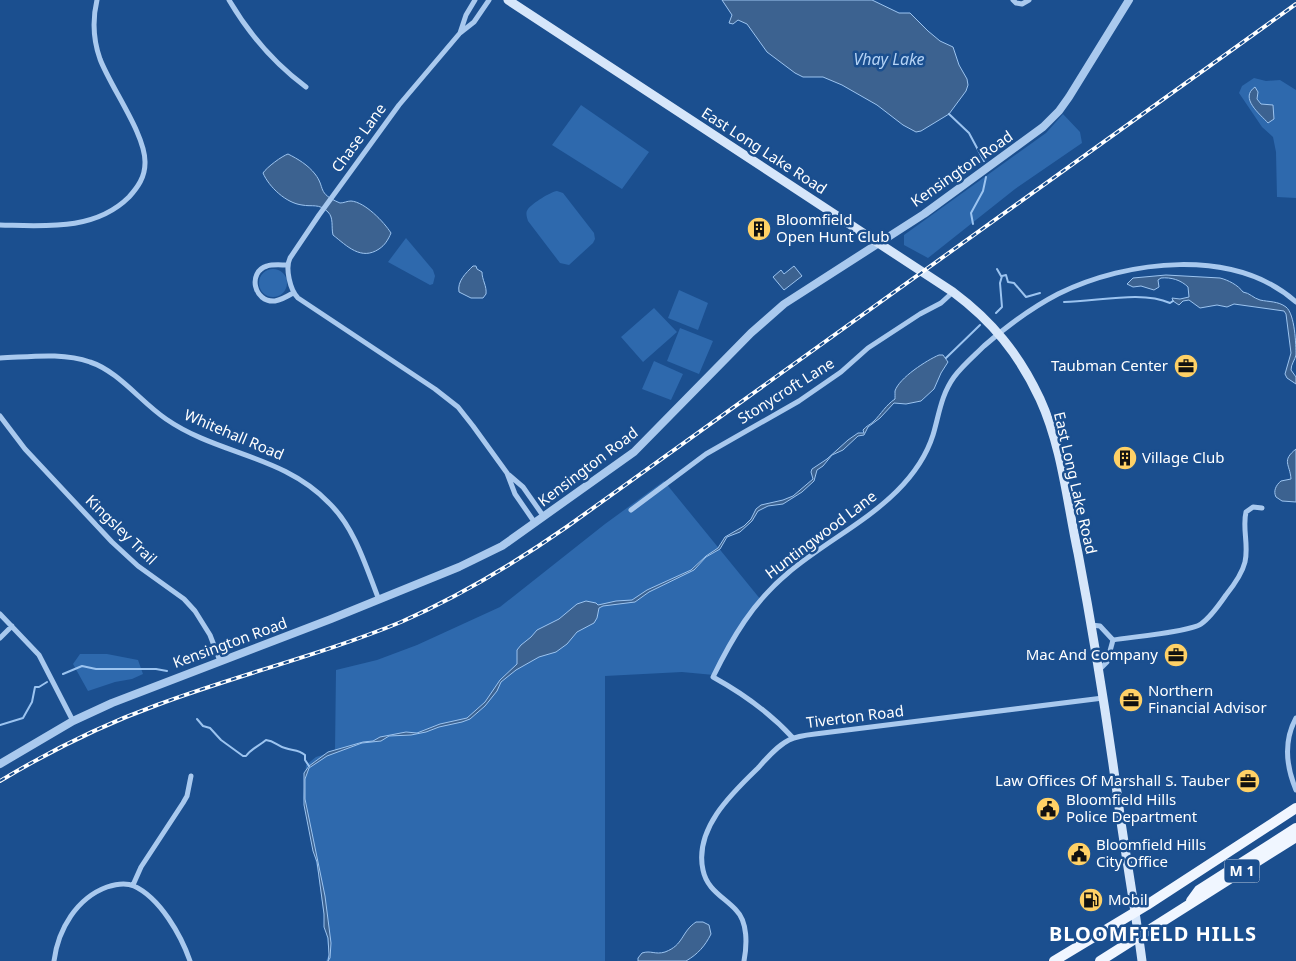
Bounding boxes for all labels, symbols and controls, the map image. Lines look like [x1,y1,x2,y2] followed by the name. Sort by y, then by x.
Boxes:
[853,48,925,70] water label: Vhay Lake
[326,99,390,176] street label: Chase Lane
[698,102,831,198] street label: East Long Lake Road
[906,125,1016,211] street label: Kensington Road
[776,209,889,246] place label: Bloomfield Open Hunt Club
[746,216,772,242] building icon: Bloomfield Open Hunt Club
[733,352,838,428] street label: Stonycroft Lane
[1173,353,1199,379] office icon: Taubman Center
[1051,355,1168,375] place label: Taubman Center
[182,404,287,464] street label: Whitehall Road
[1050,410,1102,556] street label: East Long Lake Road
[533,422,641,510] street label: Kensington Road
[1112,445,1138,471] building icon: Village Club
[1142,447,1224,467] place label: Village Club
[761,486,880,583] street label: Huntingwood Lane
[82,490,162,568] street label: Kingsley Trail
[170,612,290,672] street label: Kensington Road
[1163,642,1189,668] office icon: Mac And Company
[1026,644,1158,664] place label: Mac And Company
[1148,680,1267,717] place label: Northern Financial Advisor
[1118,687,1144,713] office icon: Northern Financial Advisor
[805,700,905,732] street label: Tiverton Road
[1235,768,1261,794] office icon: Law Offices Of Marshall S. Tauber
[995,770,1230,790] place label: Law Offices Of Marshall S. Tauber
[1066,789,1198,826] place label: Bloomfield Hills Police Department
[1035,796,1061,822] public building icon: Bloomfield Hills Police Department
[1096,834,1206,871] place label: Bloomfield Hills City Office
[1066,841,1092,867] public building icon: Bloomfield Hills City Office
[1224,859,1260,882] road number: M 1
[1078,887,1104,913] fuel station icon: Mobil
[1108,889,1148,909] place label: Mobil
[1049,920,1257,947] district label: BLOOMFIELD HILLS

